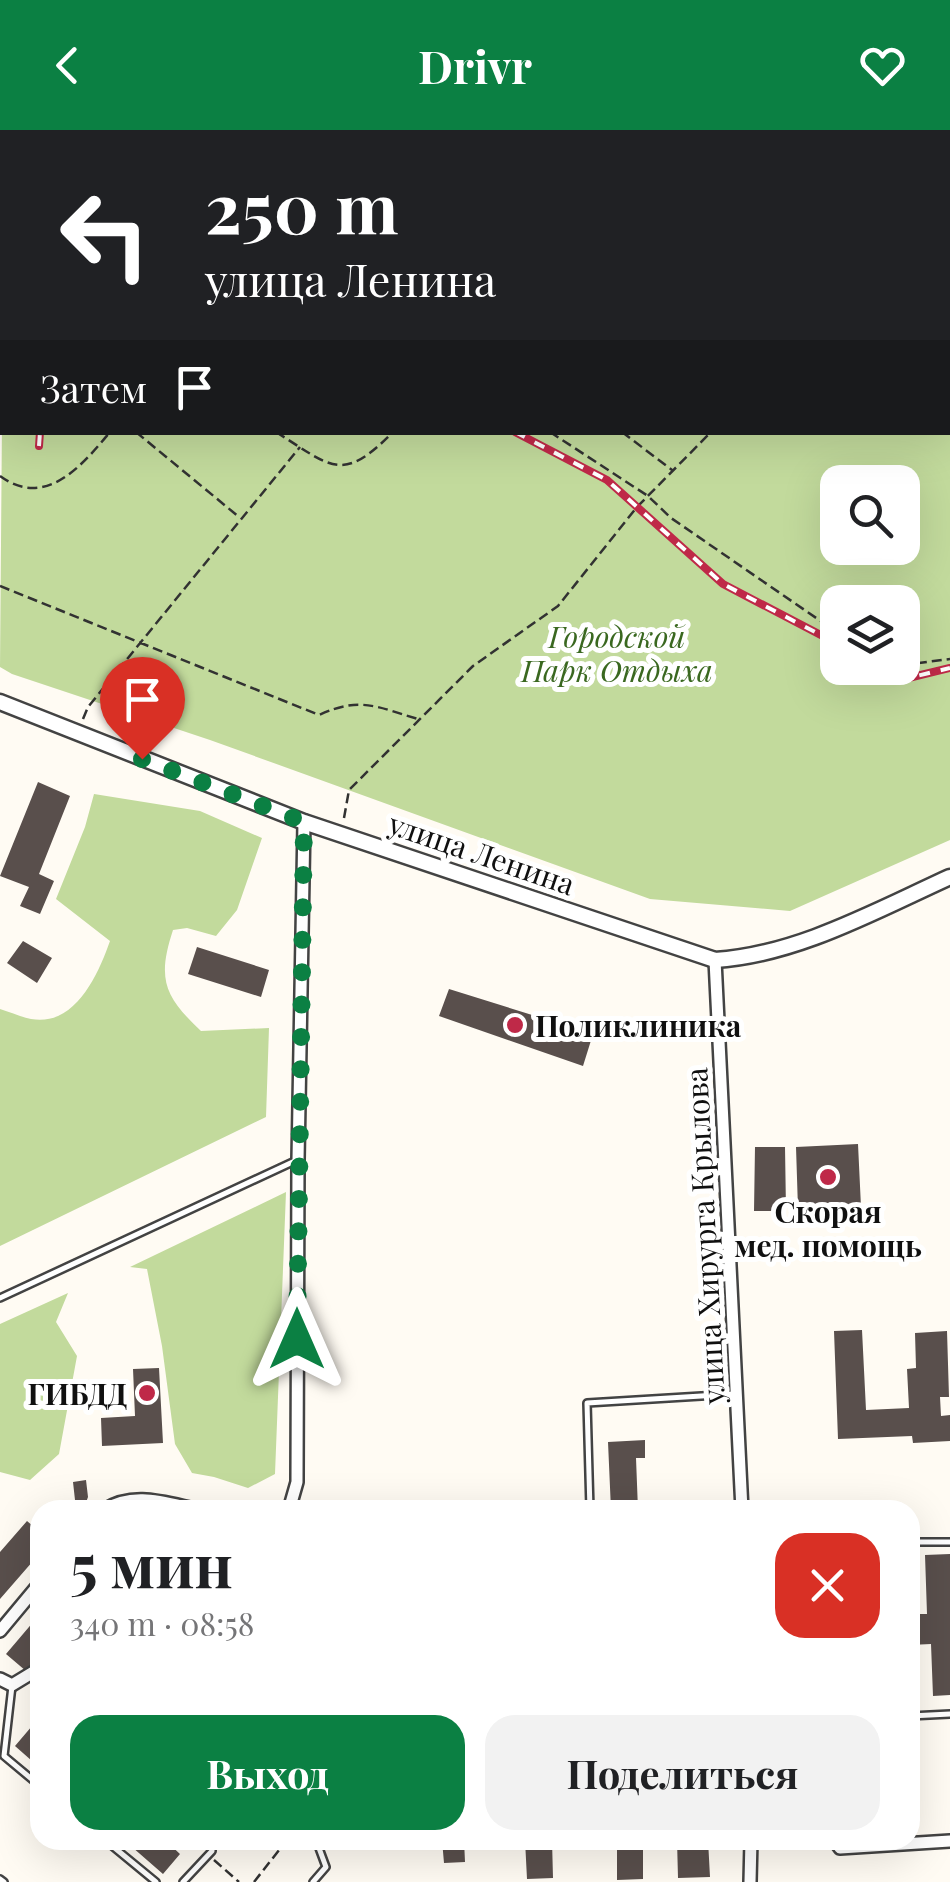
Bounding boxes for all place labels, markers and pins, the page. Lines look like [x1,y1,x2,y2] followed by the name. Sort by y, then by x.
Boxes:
[100,657,185,760] pin
[535,1005,742,1045] place label: Поликлиника
[504,1014,526,1036] marker: Поликлиника
[817,1166,839,1188] marker: Скорая мед. помощь
[734,1191,922,1265] place label: Скорая мед. помощь
[27,1373,127,1413] place label: ГИБДД
[136,1382,158,1404] marker: ГИБДД

